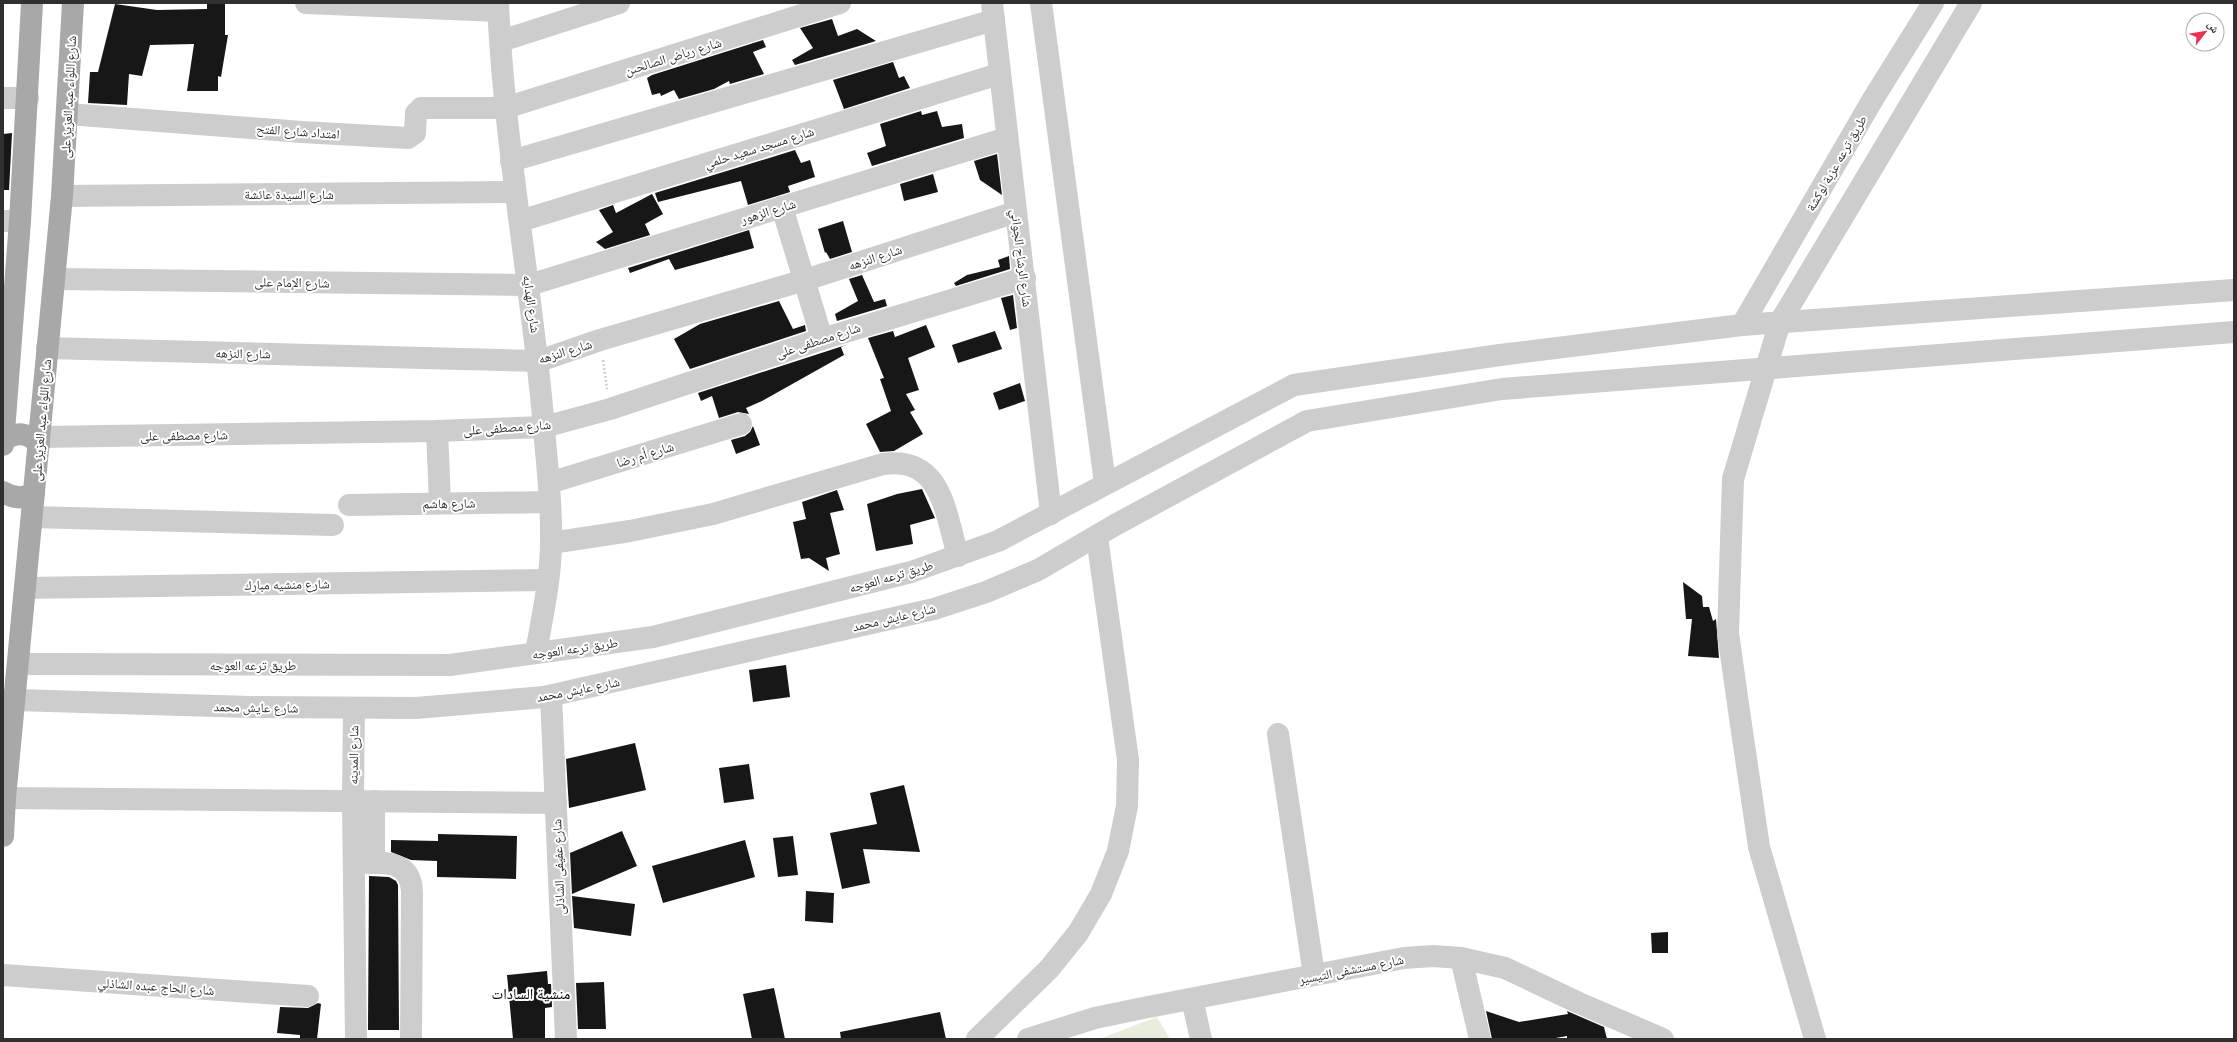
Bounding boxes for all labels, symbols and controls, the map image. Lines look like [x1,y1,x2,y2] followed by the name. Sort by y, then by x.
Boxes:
[2185,12,2225,52] north arrow
[2204,19,2222,36] text: ش
[58,35,81,159] street label: شارع اللواء عبد العزيز على
[623,35,724,80] street label: شارع رياض الصالحىن
[1803,113,1871,214] street label: طريق ترعه عزبة لوكشة
[256,121,340,144] street label: امتداد شارع الفتح
[702,124,817,174] street label: شارع مسجد سعيد حلمي
[244,187,334,204] street label: شارع السيدة عائشة
[738,196,798,229] street label: شارع الزهور
[1005,208,1035,308] street label: شارع الرشاح الجواني
[847,242,904,275] street label: شارع النزهه
[254,274,330,293] street label: شارع الإمام على
[518,274,543,334] street label: شارع الهدايه
[774,320,863,363] street label: شارع مصطفى على
[537,336,594,369] street label: شارع النزهه
[215,346,271,363] street label: شارع النزهه
[29,358,56,482] street label: شارع اللواء عبد العزيز على
[463,417,552,440] street label: شارع مصطفى على
[140,427,228,446] street label: شارع مصطفى على
[615,439,676,472] street label: شارع أم رضا
[422,496,476,513] street label: شارع هاشم
[847,557,935,597] street label: طريق ترعه العوجه
[244,576,330,595] street label: شارع منشيه مبارك
[851,601,938,636] street label: شارع عايش محمد
[531,635,619,663] street label: طريق ترعه العوجه
[210,658,296,674] street label: طريق ترعه العوجه
[535,674,621,707] street label: شارع عايش محمد
[213,699,298,718] street label: شارع عايش محمد
[345,725,364,785] street label: شارع المدينه
[549,819,570,915] street label: شارع عفيفى الشاذلى
[1296,952,1405,989] street label: شارع مستشفى التيسير
[97,975,215,1001] street label: شارع الحاج عبده الشاذلي
[492,985,571,1002] district label: منشية السادات

